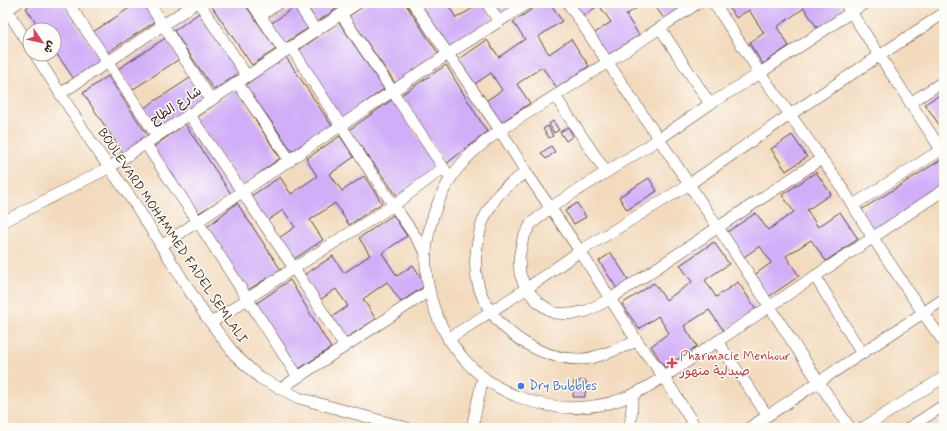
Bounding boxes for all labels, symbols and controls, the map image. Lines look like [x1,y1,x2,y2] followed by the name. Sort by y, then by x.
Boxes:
[22,22,62,62] north arrow
[40,38,59,56] text: ش
[147,83,205,129] street label: شارع الطاح
[93,125,251,347] street label: BOULEVARD MOHAMMED FADEL SEMLALI
[679,348,791,380] place label: Pharmacie Menhour صيدلية منهور
[667,358,677,368] marker: Pharmacie Menhour صيدلية منهور
[529,378,597,395] place label: Dry Bubbles
[516,381,526,391] marker: Dry Bubbles

